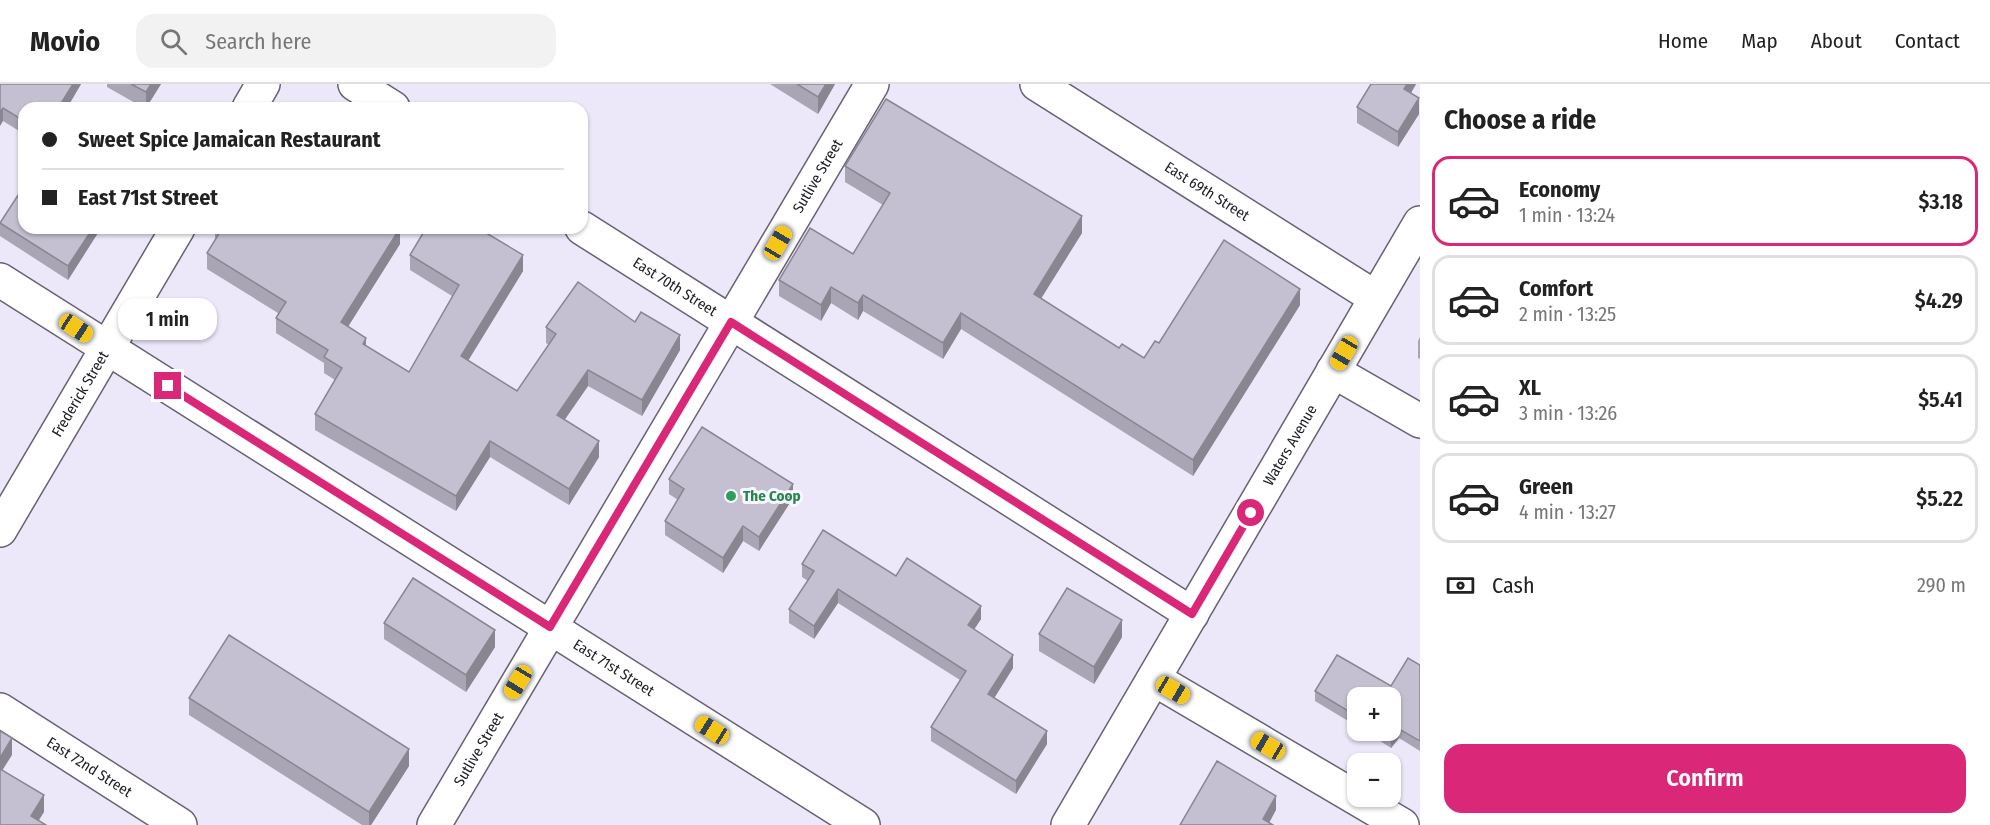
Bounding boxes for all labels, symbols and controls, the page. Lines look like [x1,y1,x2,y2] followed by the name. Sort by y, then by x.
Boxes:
[136,14,556,68] search box
[30,25,100,58] text: Movio
[157,25,190,58] icon: search
[205,28,311,55] text: Search here
[1658,28,1708,54] text: Home
[1741,28,1778,54] text: Map
[1811,28,1862,54] text: About
[1895,28,1960,54] text: Contact
[1444,104,1596,136] text: Choose a ride
[78,126,381,153] text: Sweet Spice Jamaican Restaurant
[789,136,846,216] street label: Sutlive Street
[1161,158,1253,225] street label: East 69th Street
[1447,174,1501,228] icon: car
[1519,176,1600,203] text: Economy
[78,184,218,211] text: East 71st Street
[1918,188,1963,215] text: $3.18
[1519,203,1615,227] text: 1 min · 13:24
[761,223,795,263] car
[630,254,720,320] street label: East 70th Street
[1447,273,1501,327] icon: car
[1519,275,1593,302] text: Comfort
[1915,287,1963,314] text: $4.29
[118,299,218,341] callout: 1 min
[1519,302,1616,326] text: 2 min · 13:25
[146,307,189,331] text: 1 min
[56,311,96,345] car
[1327,333,1361,373] car
[48,348,113,440] street label: Frederick Street
[154,372,181,399] route end
[1447,372,1501,426] icon: car
[1519,374,1541,401] text: XL
[1918,386,1963,413] text: $5.41
[1519,401,1617,425] text: 3 min · 13:26
[1260,402,1321,489] street label: Waters Avenue
[1447,471,1501,525] icon: car
[1519,473,1573,500] text: Green
[1916,485,1963,512] text: $5.22
[743,487,801,505] place label: The Coop
[724,489,738,503] marker: The Coop
[1237,499,1264,526] route start
[1519,500,1616,524] text: 4 min · 13:27
[1444,569,1477,602] icon: cash
[1492,572,1535,599] text: Cash
[1917,573,1966,597] text: 290 m
[570,635,658,700] street label: East 71st Street
[501,662,535,702] car
[1153,673,1193,707] car
[1347,687,1401,807] map controls
[1347,687,1401,741] button: +
[450,709,508,789] street label: Sutlive Street
[692,713,732,747] car
[1248,729,1288,763] car
[43,733,136,801] street label: East 72nd Street
[1444,744,1966,813] button: Confirm
[1347,753,1401,807] button: −

